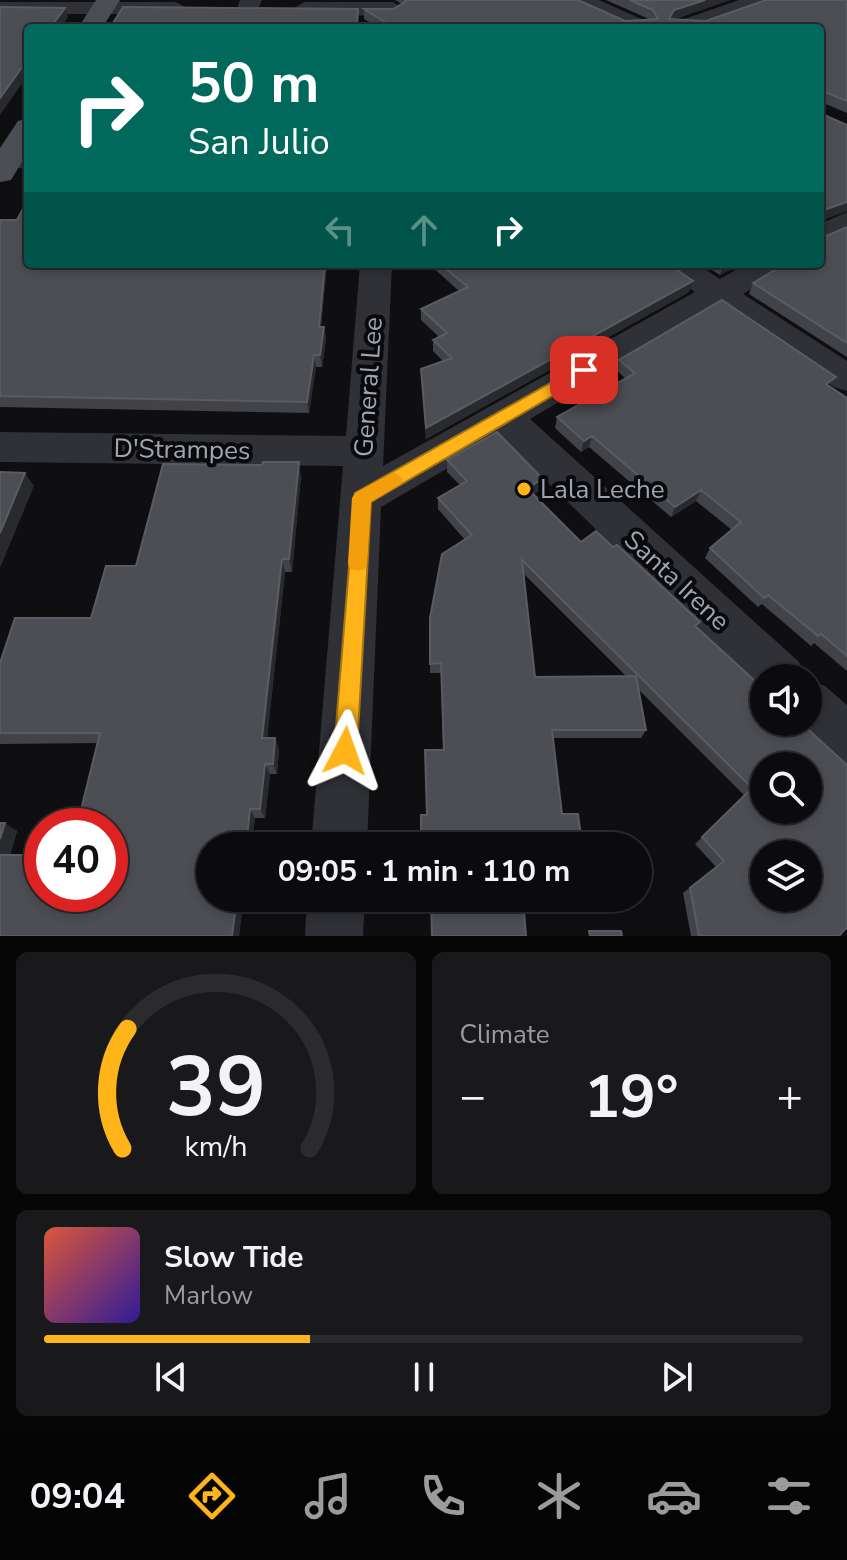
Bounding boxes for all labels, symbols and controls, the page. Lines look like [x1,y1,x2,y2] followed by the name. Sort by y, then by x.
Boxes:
[188,45,319,122] text: 50 m
[56,56,160,160] icon: right
[188,118,330,167] text: San Julio
[318,208,362,252] icon: left
[402,208,446,252] icon: ahead
[486,208,530,252] icon: right
[346,316,391,458] street label: General Lee
[550,336,618,404] pin
[562,348,606,392] icon: arrive
[113,431,251,468] street label: D'Strampes
[540,472,665,507] place label: Lala Leche
[515,480,533,498] marker: Lala Leche
[616,522,737,638] street label: Santa Irene
[750,664,822,912] map controls
[750,664,822,736] button: sound
[303,709,387,793] position arrow
[750,752,822,824] button: search
[24,808,128,912] speed limit sign: 40
[750,840,822,912] button: layers
[278,851,570,892] text: 09:05 · 1 min · 110 m
[460,1017,550,1052] text: Climate
[166,1031,266,1144] text: 39
[584,1056,679,1138] text: 19°
[460,1067,486,1127] text: −
[777,1067,803,1127] text: +
[184,1127,247,1166] text: km/h
[164,1237,304,1278] text: Slow Tide
[164,1278,253,1313] text: Marlow
[149,1355,193,1399] icon: previous
[402,1355,446,1399] icon: pause
[655,1355,699,1399] icon: next
[184,1468,240,1524] icon: directions
[300,1468,356,1524] icon: music
[415,1468,471,1524] icon: phone
[531,1468,587,1524] icon: climate
[646,1468,702,1524] icon: car
[761,1468,817,1524] icon: filters
[30,1472,125,1521] text: 09:04

